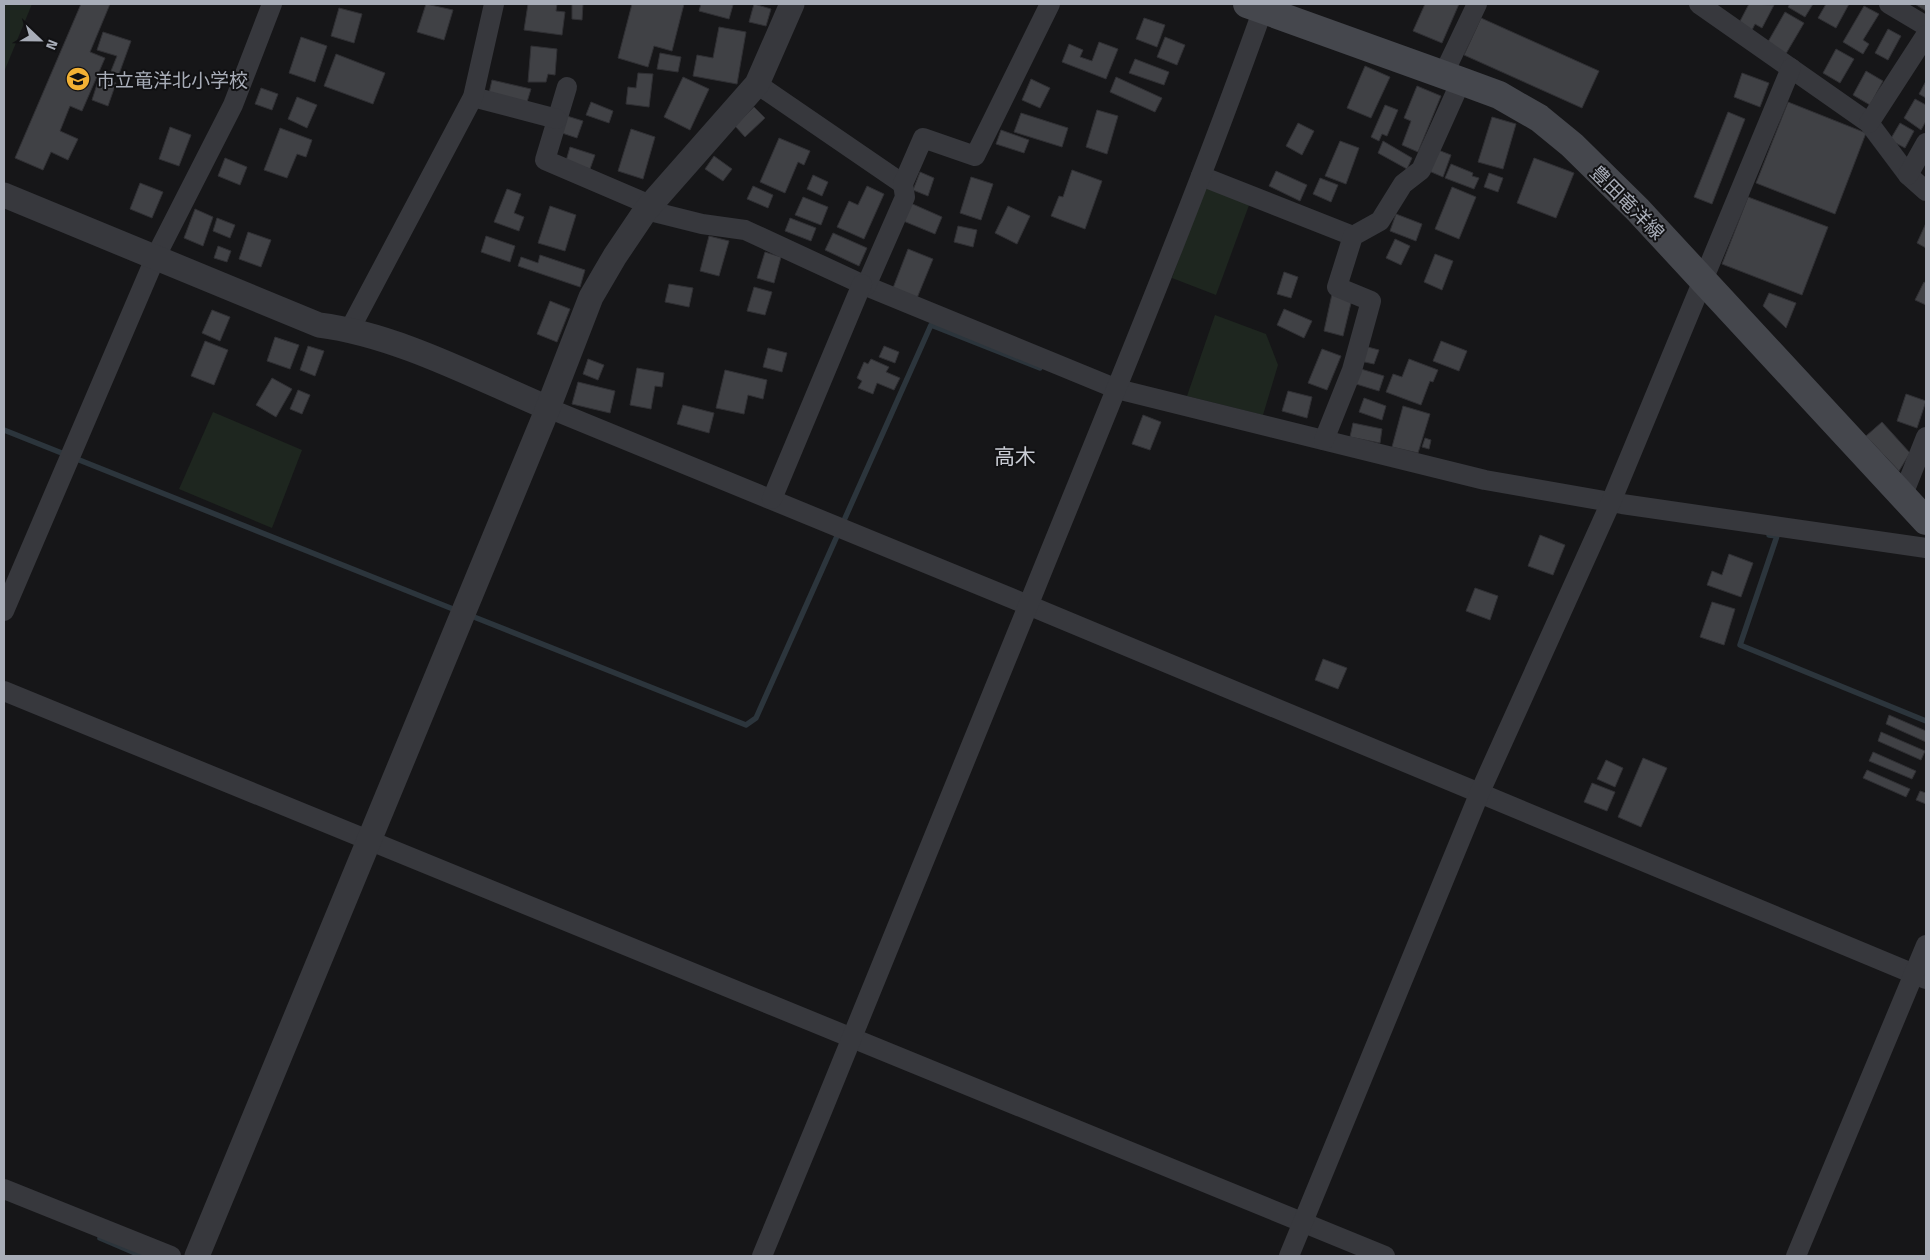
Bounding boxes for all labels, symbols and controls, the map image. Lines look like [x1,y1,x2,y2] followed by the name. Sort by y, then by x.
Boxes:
[15,15,65,65] north arrow
[41,37,64,53] text: N
[96,65,248,94] place label: 市立竜洋北小学校
[65,66,91,92] school or university icon: 市立竜洋北小学校
[1584,158,1672,246] street label: 豊田竜洋線
[994,440,1036,472] district label: 高木

